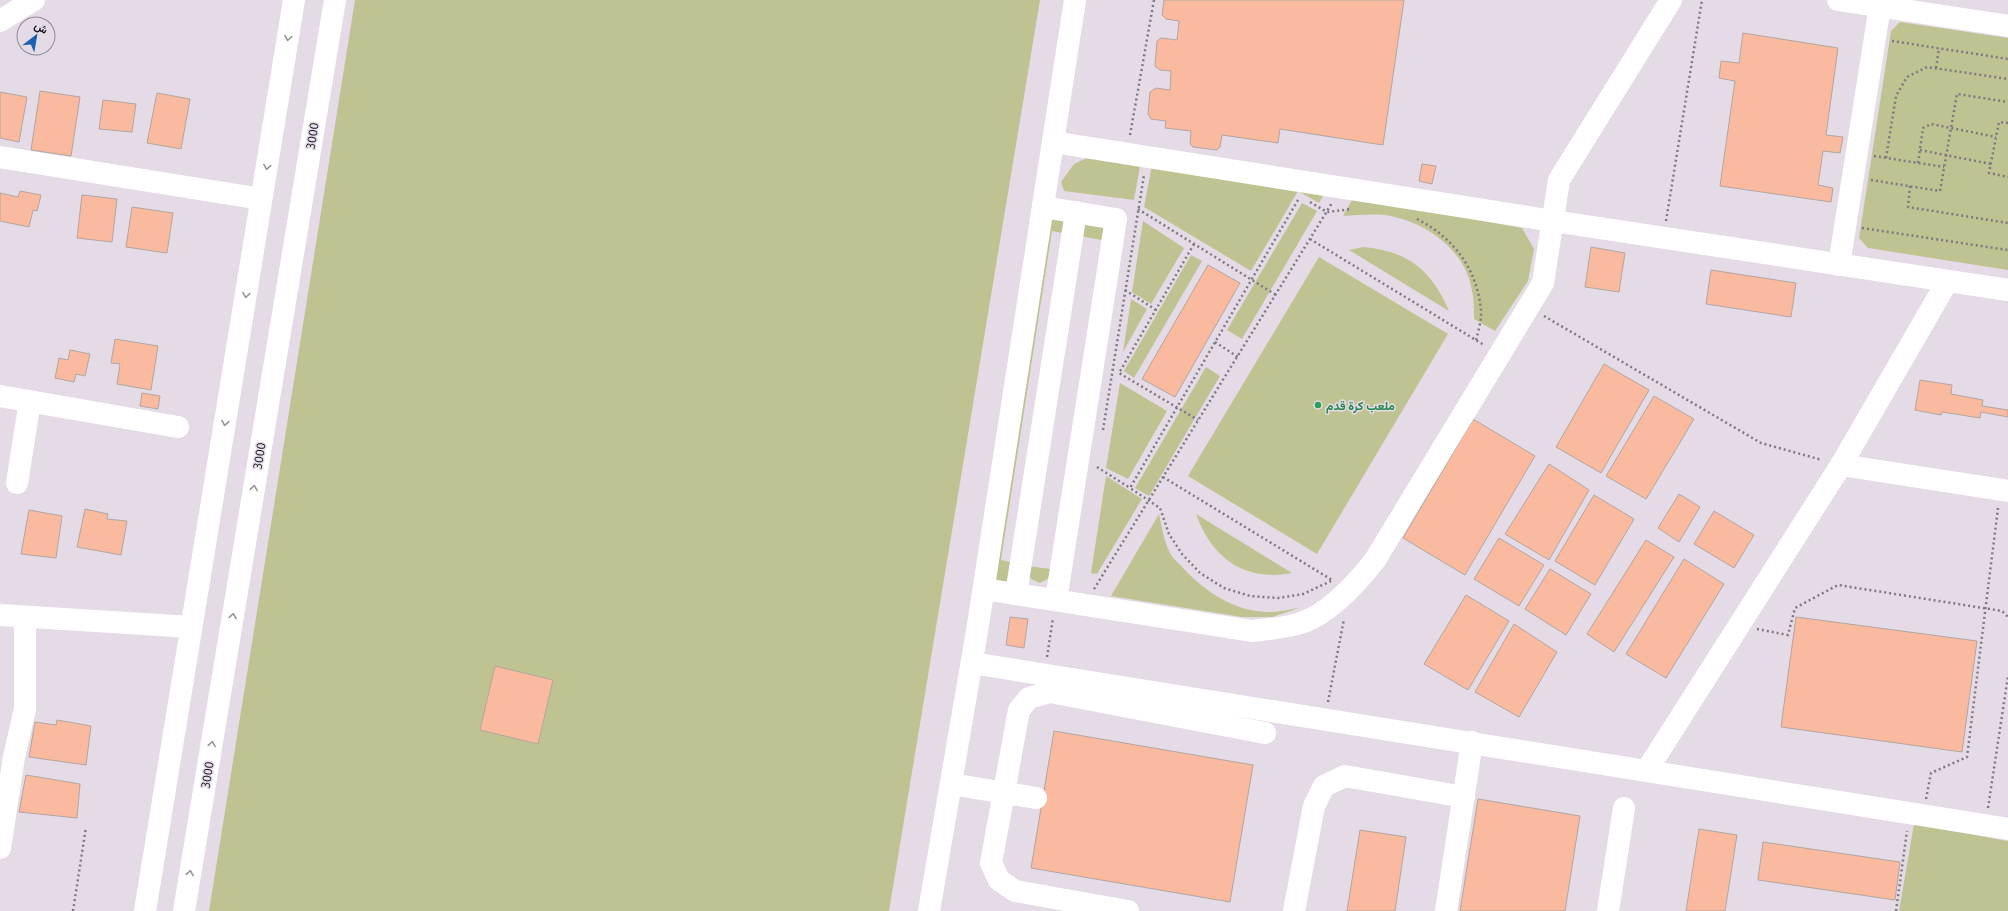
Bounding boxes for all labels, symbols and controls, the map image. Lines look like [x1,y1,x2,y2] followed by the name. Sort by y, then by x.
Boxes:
[16,16,56,56] north arrow
[32,19,50,37] text: ش
[284,35,293,42] one-way arrow
[303,121,321,150] street label: 3000
[263,164,272,170] one-way arrow
[242,292,251,298] one-way arrow
[1326,399,1395,414] place label: ملعب كرة قدم
[1313,400,1323,410] marker: ملعب كرة قدم
[221,420,229,426] one-way arrow
[250,441,268,470] street label: 3000
[249,485,258,491] one-way arrow
[228,613,237,619] one-way arrow
[207,741,216,747] one-way arrow
[198,760,216,789] street label: 3000
[186,869,194,876] one-way arrow

